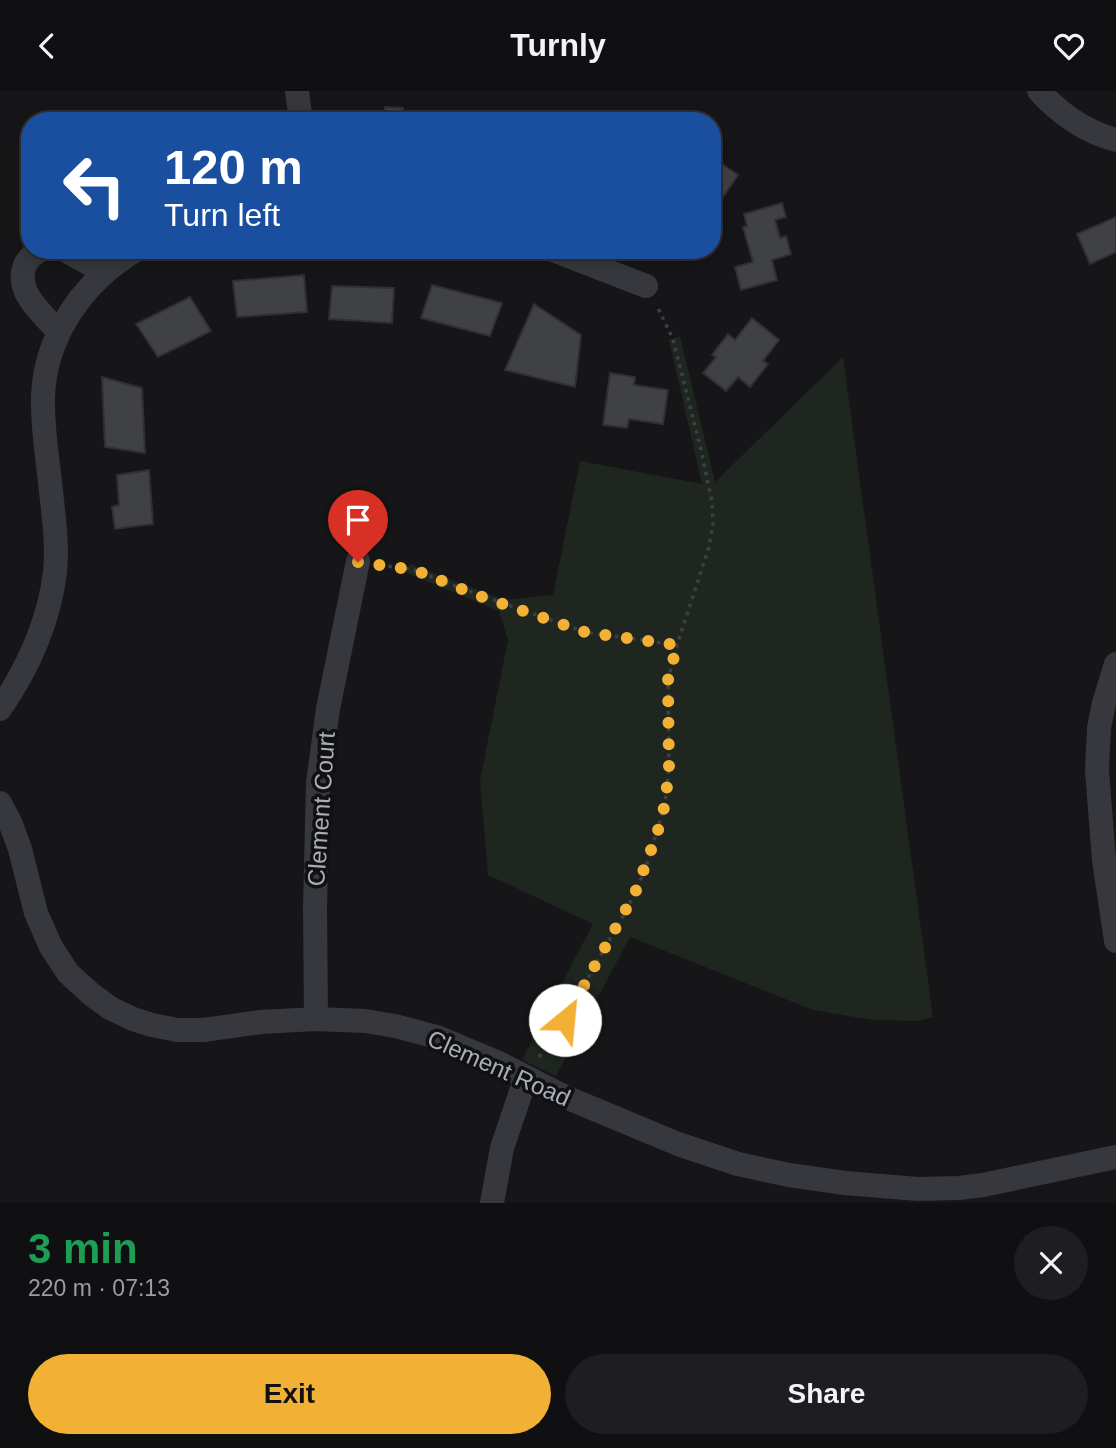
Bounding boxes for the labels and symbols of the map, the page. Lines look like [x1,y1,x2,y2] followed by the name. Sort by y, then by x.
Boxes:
[328,490,388,562] pin
[302,731,340,887] street label: Clement Court
[528,983,602,1057] position arrow
[423,1024,575,1112] street label: Clement Road

